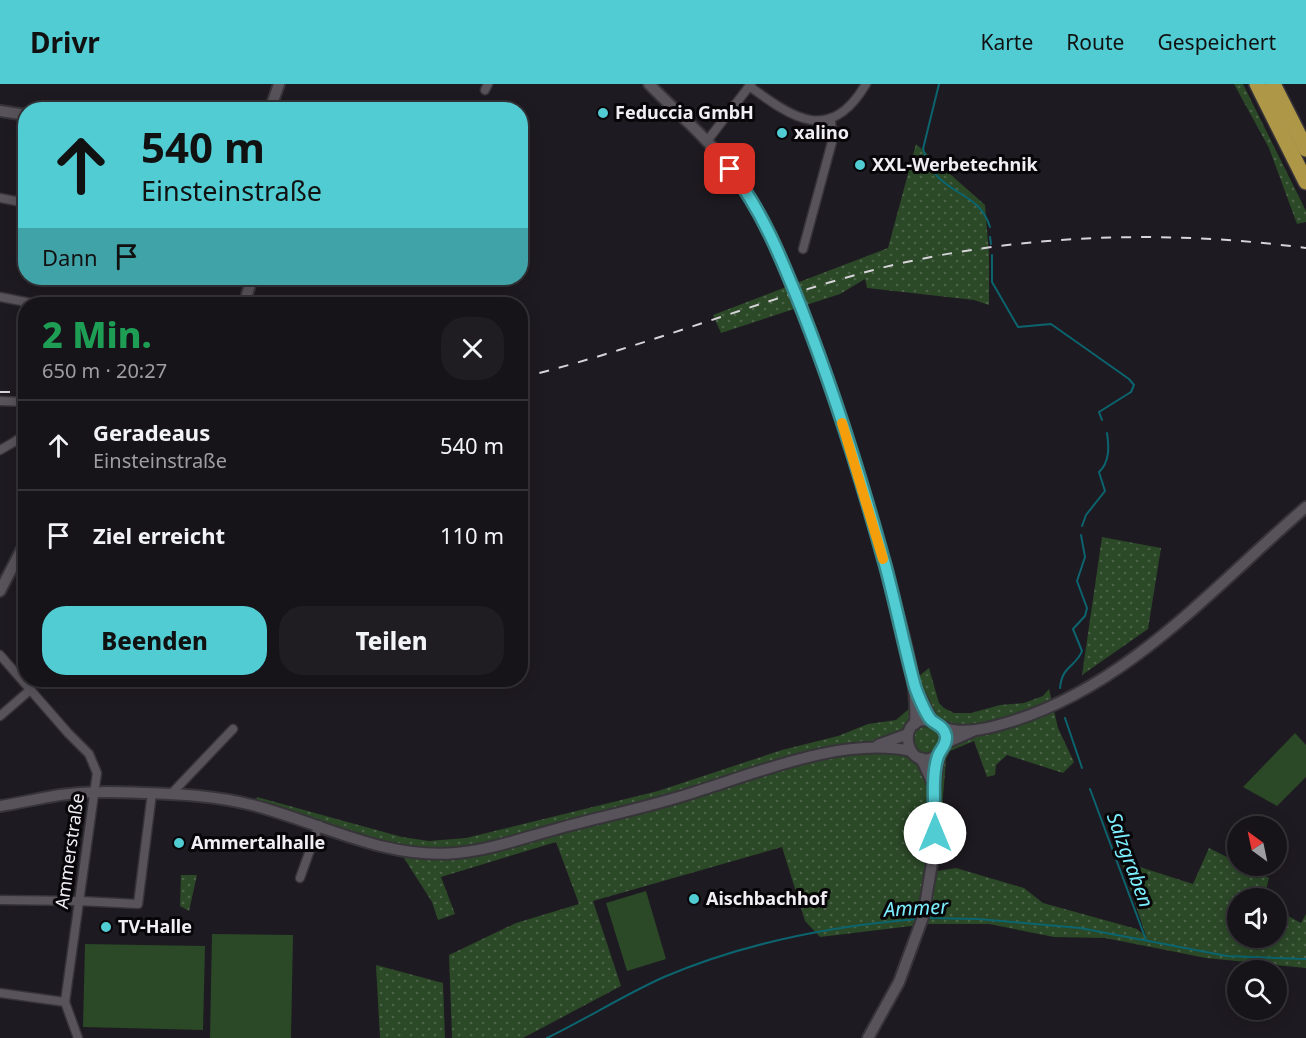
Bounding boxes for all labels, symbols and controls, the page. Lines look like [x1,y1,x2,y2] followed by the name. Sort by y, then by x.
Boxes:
[30,23,100,61] text: Drivr
[980,28,1033,56] text: Karte
[1066,28,1124,56] text: Route
[1157,28,1276,56] text: Gespeichert
[615,100,754,124] place label: Feduccia GmbH
[596,106,610,120] marker: Feduccia GmbH
[141,118,265,175] text: 540 m
[794,120,849,144] place label: xalino
[42,126,120,204] icon: ahead
[775,126,789,140] marker: xalino
[704,143,755,194] pin
[713,152,746,185] icon: arrive
[872,152,1039,176] place label: XXL-Werbetechnik
[853,158,867,172] marker: XXL-Werbetechnik
[141,172,322,209] text: Einsteinstraße
[110,240,143,273] icon: arrive
[42,242,98,272] text: Dann
[42,310,152,359] text: 2 Min.
[441,317,504,380] button: close
[42,357,167,384] text: 650 m · 20:27
[93,417,210,447] text: Geradeaus
[42,429,75,462] icon: ahead
[440,430,504,460] text: 540 m
[93,447,227,474] text: Einsteinstraße
[42,519,75,552] icon: arrive
[93,520,225,550] text: Ziel erreicht
[440,520,504,550] text: 110 m
[42,606,267,675] button: Beenden
[279,606,504,675] button: Teilen
[49,791,89,910] street label: Ammerstraße
[903,801,967,865] position arrow
[1101,809,1160,911] water label: Salzgraben
[1227,816,1287,876] north arrow
[1227,816,1287,1020] map controls
[191,830,325,854] place label: Ammertalhalle
[172,836,186,850] marker: Ammertalhalle
[706,886,828,910] place label: Aischbachhof
[1227,888,1287,948] button: sound
[687,892,701,906] marker: Aischbachhof
[881,892,950,923] water label: Ammer
[118,914,192,938] place label: TV-Halle
[99,920,113,934] marker: TV-Halle
[1227,960,1287,1020] button: search

